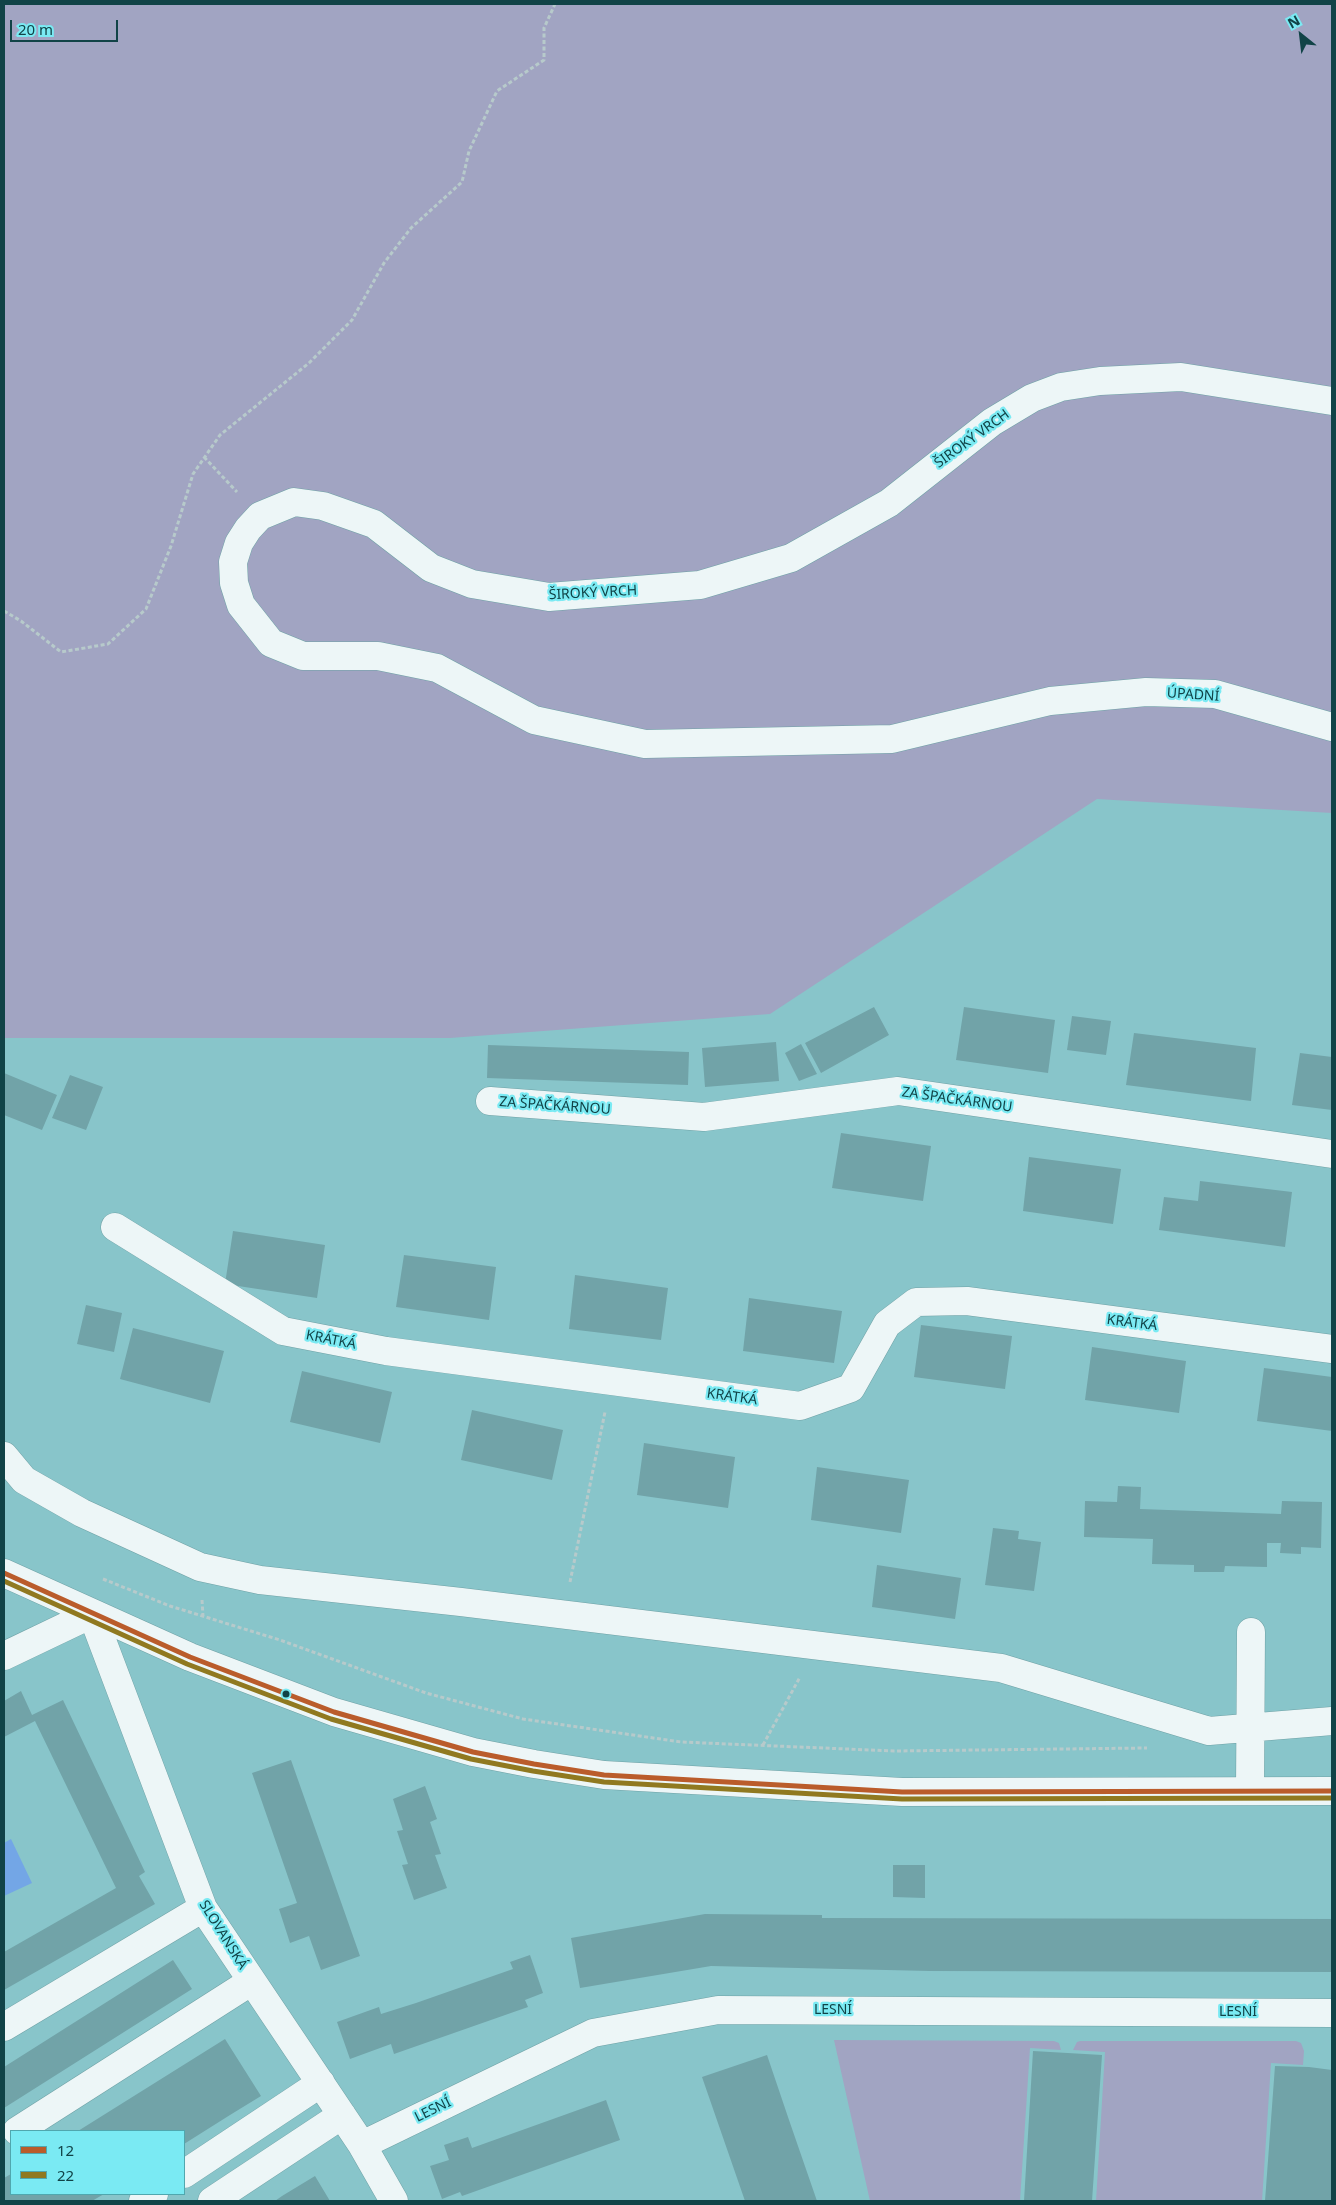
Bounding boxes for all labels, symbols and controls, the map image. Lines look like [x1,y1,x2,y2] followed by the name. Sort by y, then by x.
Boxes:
[12,10,120,42] scale bar
[1276,10,1326,60] north arrow
[1284,10,1303,33] text: N
[18,19,53,39] text: 20 m
[931,406,1013,472] street label: ŠIROKÝ VRCH
[548,582,638,604] street label: ŠIROKÝ VRCH
[1166,685,1220,705] street label: ÚPADNÍ
[901,1084,1013,1116] street label: ZA ŠPAČKÁRNOU
[499,1094,611,1118] street label: ZA ŠPAČKÁRNOU
[1106,1312,1158,1334] street label: KRÁTKÁ
[304,1327,358,1353] street label: KRÁTKÁ
[706,1385,758,1409] street label: KRÁTKÁ
[281,1689,291,1699] unlabelled marker
[195,1897,251,1973] street label: SLOVANSKÁ
[814,2002,852,2018] street label: LESNÍ
[1219,2004,1257,2020] street label: LESNÍ
[412,2094,454,2126] street label: LESNÍ
[10,2130,185,2195] legend
[57,2140,74,2160] text: 12
[57,2165,74,2185] text: 22

